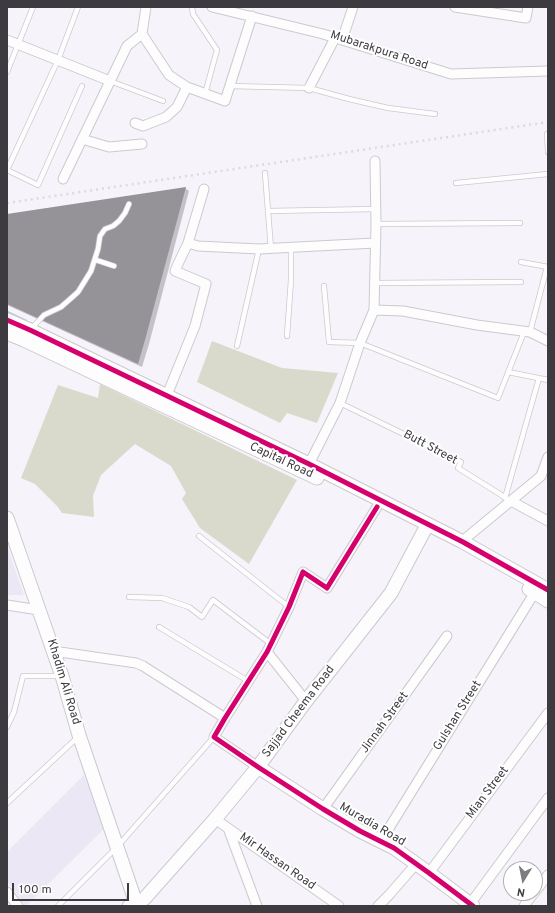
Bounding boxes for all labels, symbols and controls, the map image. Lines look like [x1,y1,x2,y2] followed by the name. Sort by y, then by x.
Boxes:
[328,28,430,74] street label: Mubarakpura Road
[400,428,460,468] street label: Butt Street
[247,440,315,482] street label: Capital Road
[43,637,83,727] street label: Khadim Ali Road
[260,663,338,761] street label: Sajjad Cheema Road
[431,678,485,754] street label: Gulshan Street
[358,690,412,756] street label: Jinnah Street
[464,764,512,822] street label: Mian Street
[336,800,408,850] street label: Muradia Road
[236,830,318,894] street label: Mir Hassan Road
[503,861,543,901] north arrow
[14,875,131,901] scale bar
[19,882,52,898] text: 100 m
[516,884,526,899] text: N

